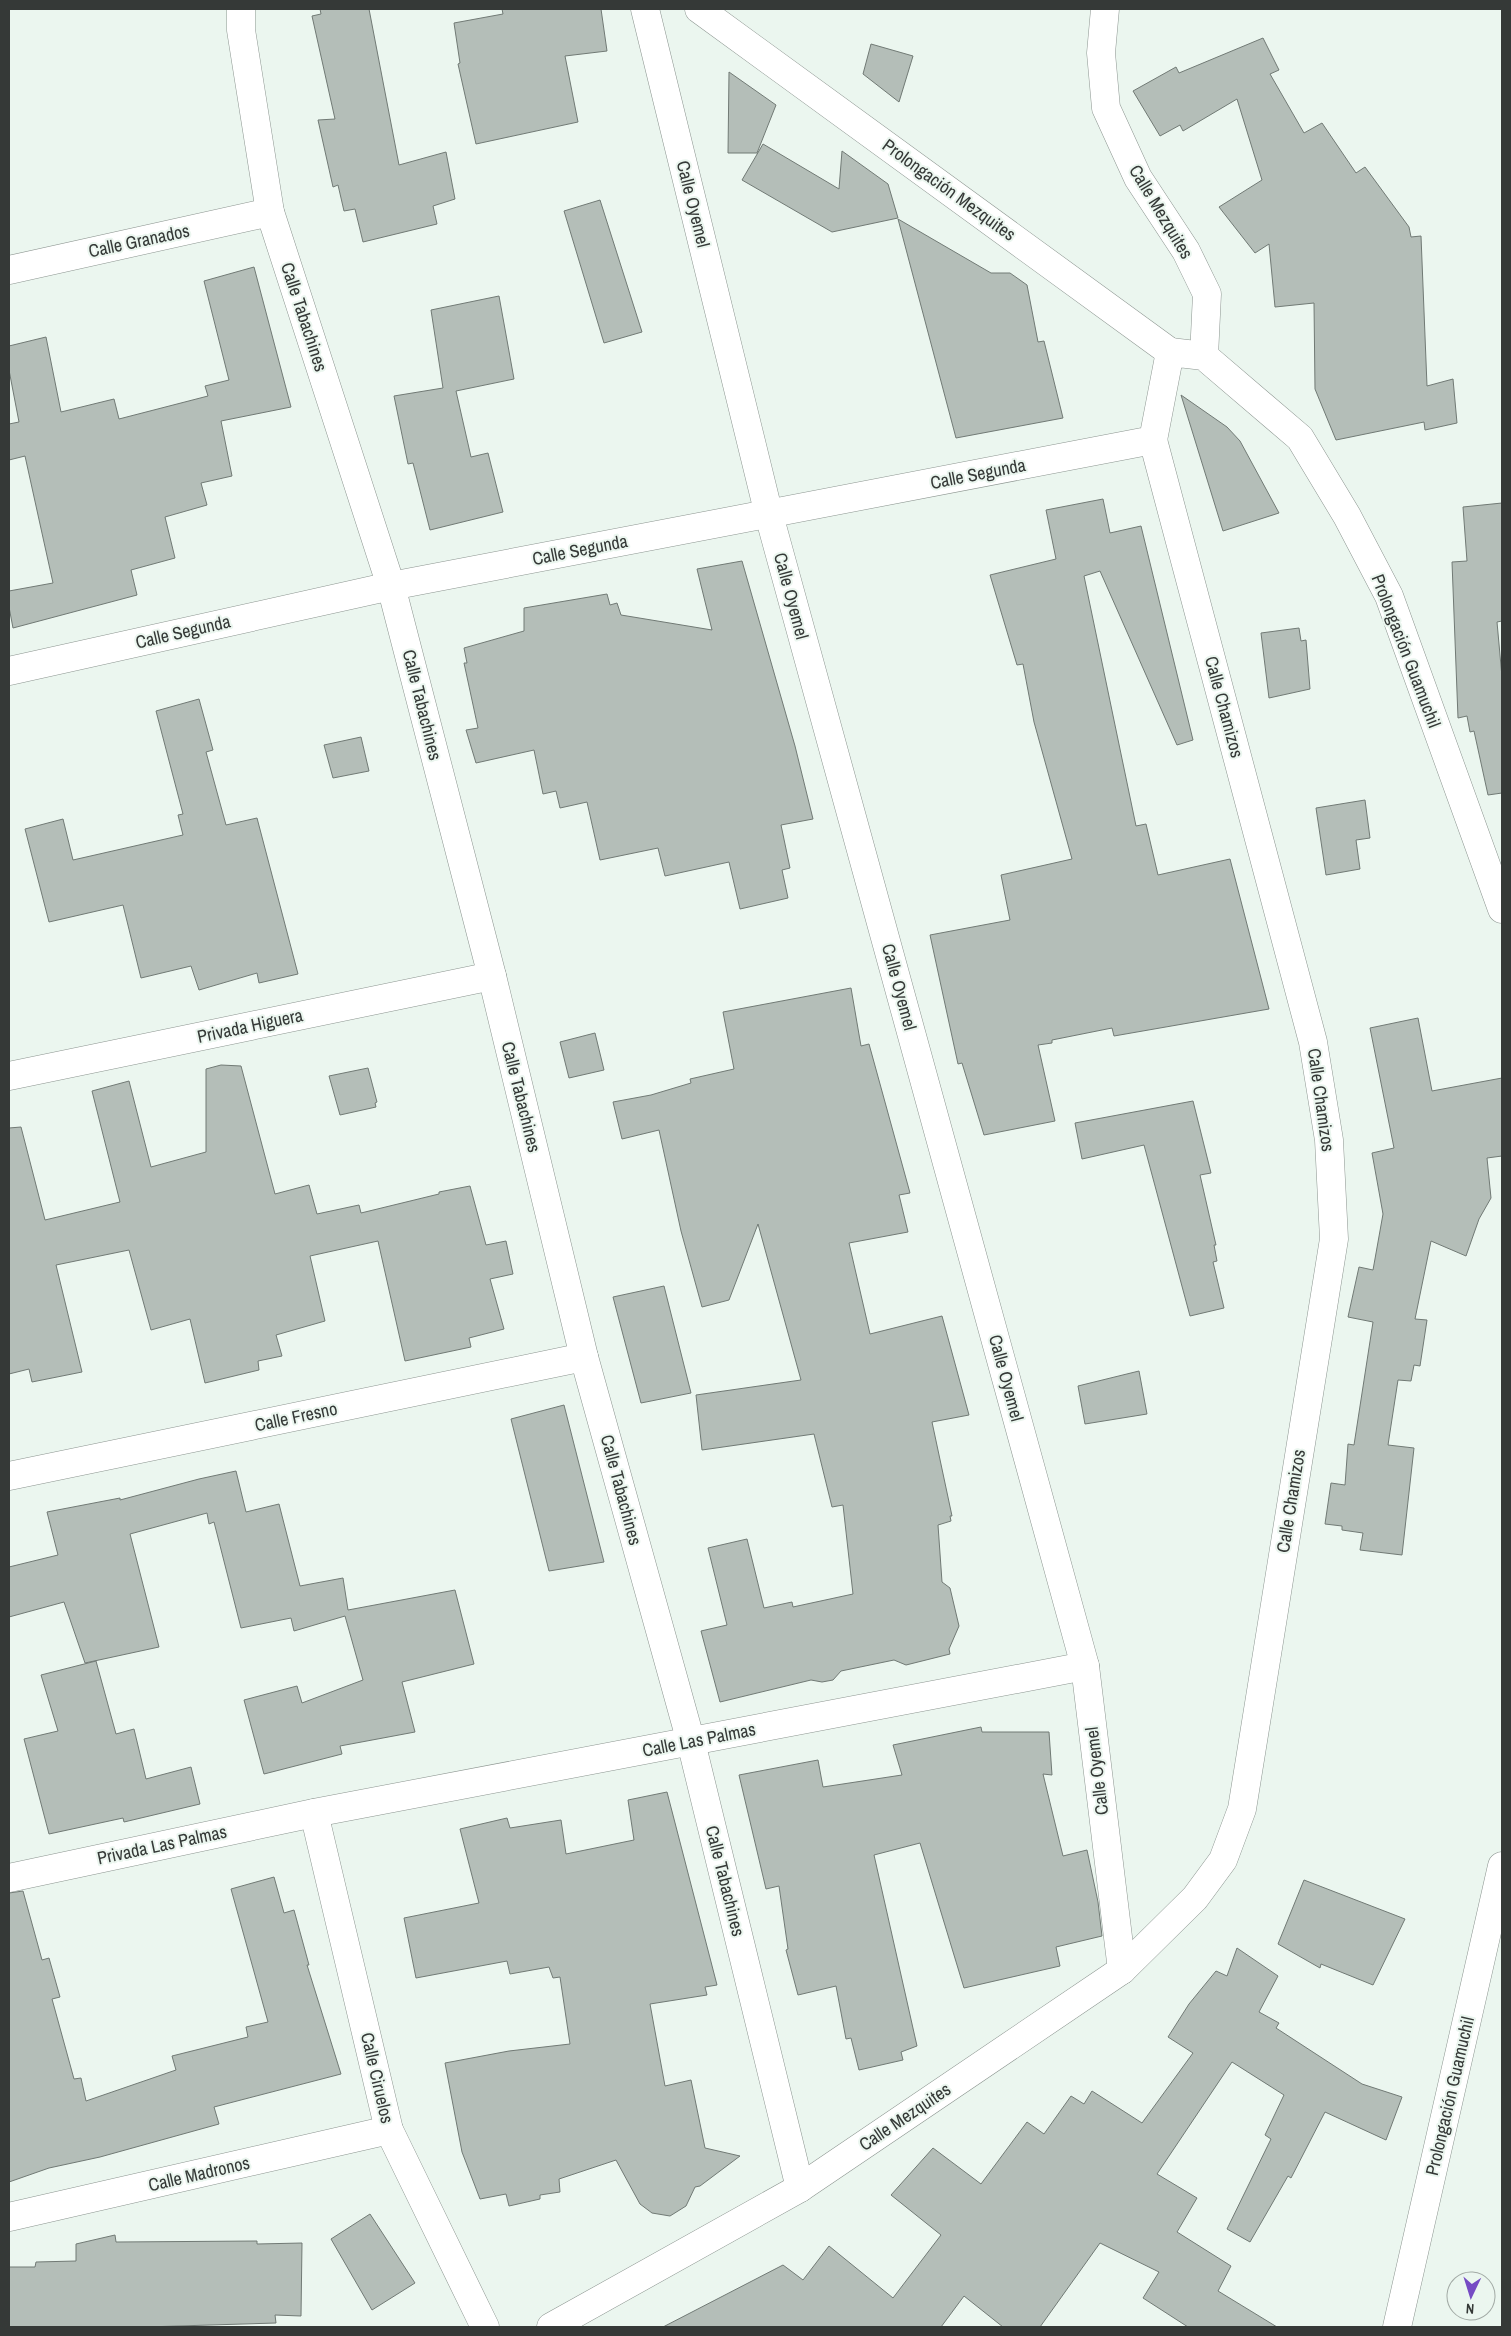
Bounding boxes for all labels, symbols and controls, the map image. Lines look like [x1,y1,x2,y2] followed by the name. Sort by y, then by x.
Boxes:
[878,133,1021,246] street label: Prolongación Mezquites
[671,158,716,250] street label: Calle Oyemel
[1123,160,1199,264] street label: Calle Mezquites
[86,218,192,263] street label: Calle Granados
[275,259,334,375] street label: Calle Tabachines
[928,452,1028,495] street label: Calle Segunda
[530,528,630,571] street label: Calle Segunda
[768,550,815,642] street label: Calle Oyemel
[1366,571,1447,731] street label: Prolongación Guamuchil
[133,608,233,655] street label: Calle Segunda
[397,647,448,763] street label: Calle Tabachines
[1199,653,1250,760] street label: Calle Chamizos
[876,941,923,1033] street label: Calle Oyemel
[195,1002,305,1049] street label: Privada Higuera
[496,1039,547,1155] street label: Calle Tabachines
[1302,1047,1341,1153] street label: Calle Chamizos
[983,1332,1030,1424] street label: Calle Oyemel
[252,1396,339,1437] street label: Calle Fresno
[595,1432,648,1548] street label: Calle Tabachines
[1270,1448,1311,1554] street label: Calle Chamizos
[640,1716,758,1763] street label: Calle Las Palmas
[1079,1726,1114,1817] street label: Calle Oyemel
[95,1819,229,1870] street label: Privada Las Palmas
[700,1823,751,1939] street label: Calle Tabachines
[1419,2014,1480,2178] street label: Prolongación Guamuchil
[355,2030,400,2126] street label: Calle Ciruelos
[854,2077,956,2157] street label: Calle Mezquites
[146,2150,252,2197] street label: Calle Madronos
[1446,2271,1496,2321] north arrow
[1465,2300,1475,2318] text: N

